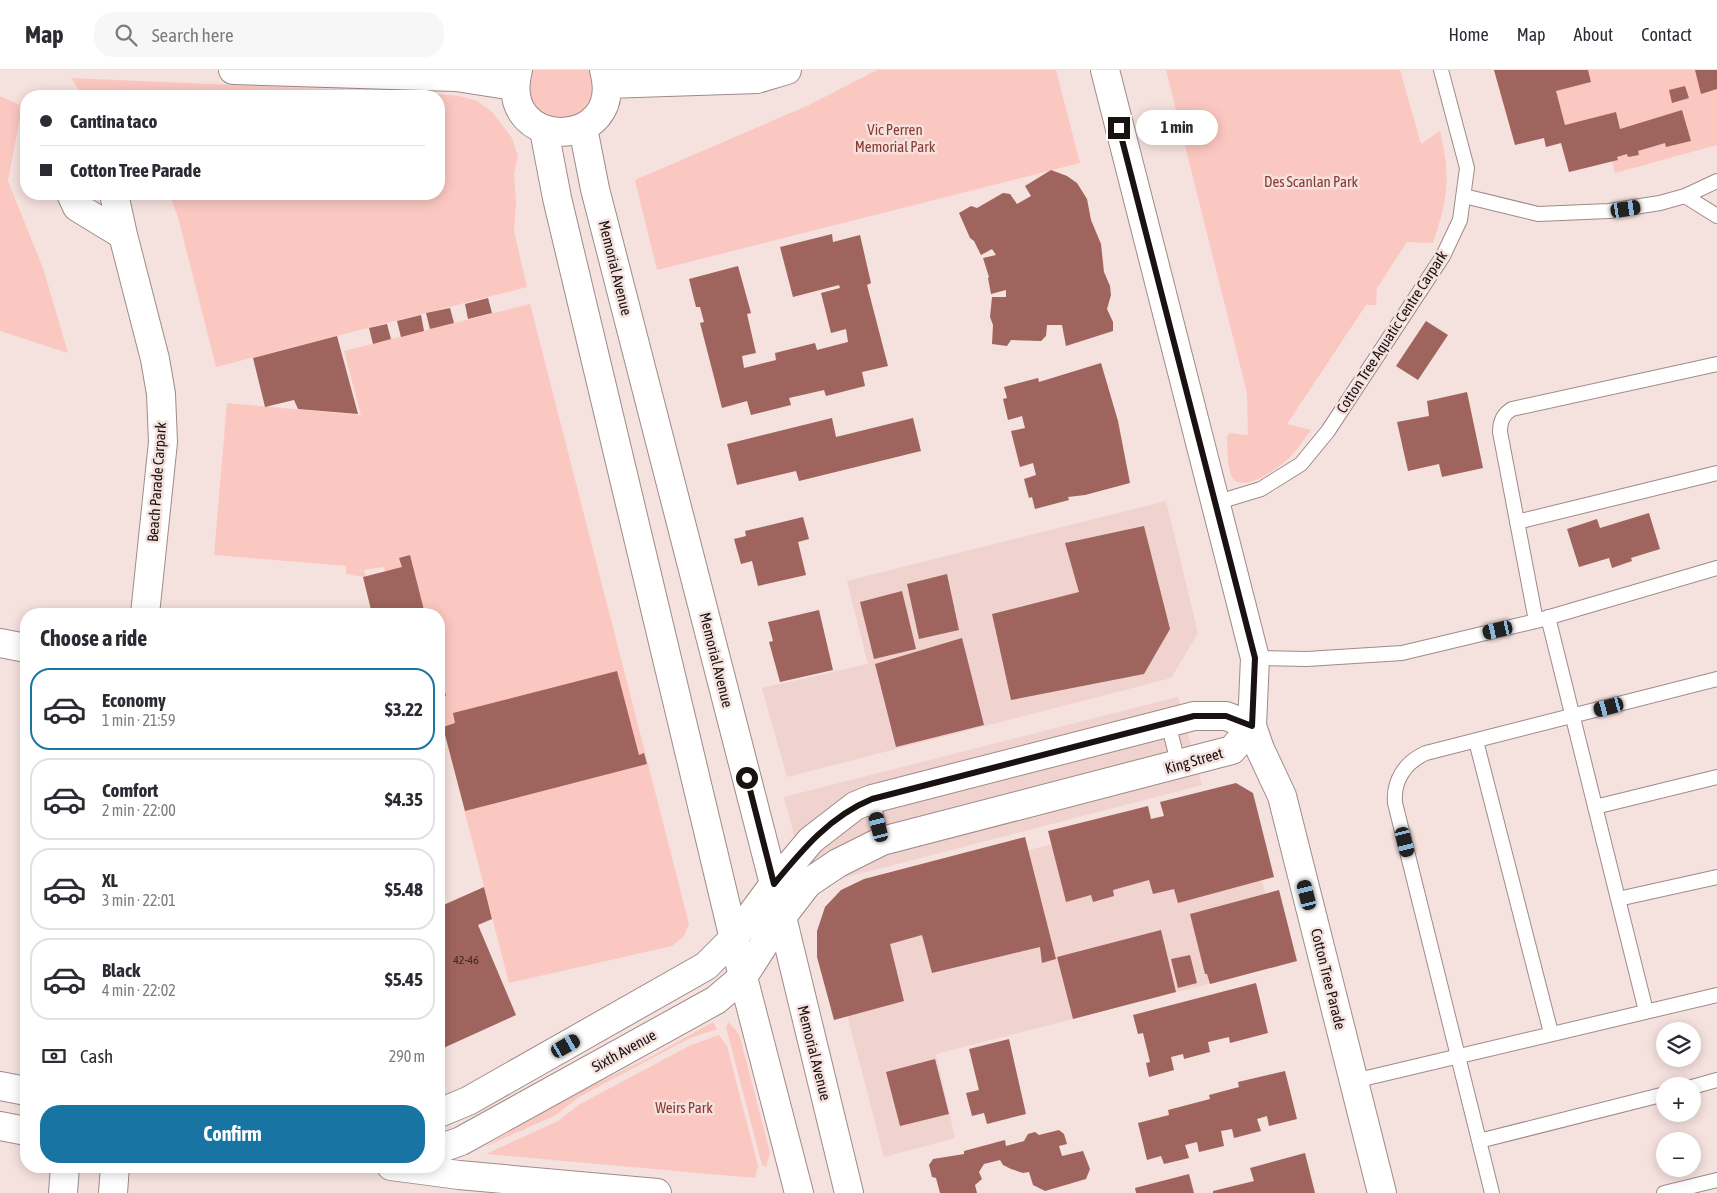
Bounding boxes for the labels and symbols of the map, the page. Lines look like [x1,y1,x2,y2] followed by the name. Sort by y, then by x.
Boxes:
[1136,110,1219,146] callout: 1 min
[1108,117,1130,139] route end
[855,121,936,155] park label: Vic Perren Memorial Park
[1264,173,1358,190] park label: Des Scanlan Park
[1610,199,1641,219] car
[595,219,636,317] street label: Memorial Avenue
[1333,247,1451,416] street label: Cotton Tree Aquatic Centre Carpark
[144,421,169,542] street label: Beach Parade Carpark
[696,611,737,709] street label: Memorial Avenue
[1481,619,1514,641] car
[1592,696,1625,718] car
[1163,744,1225,777] street label: King Street
[736,767,758,789] route start
[868,811,889,843] car
[1394,826,1415,858] car
[1296,879,1317,911] car
[1308,927,1349,1031] street label: Cotton Tree Parade
[453,953,479,967] house number: 42-46
[794,1004,835,1102] street label: Memorial Avenue
[589,1026,659,1075] street label: Sixth Avenue
[549,1032,582,1060] car
[655,1099,713,1116] park label: Weirs Park

